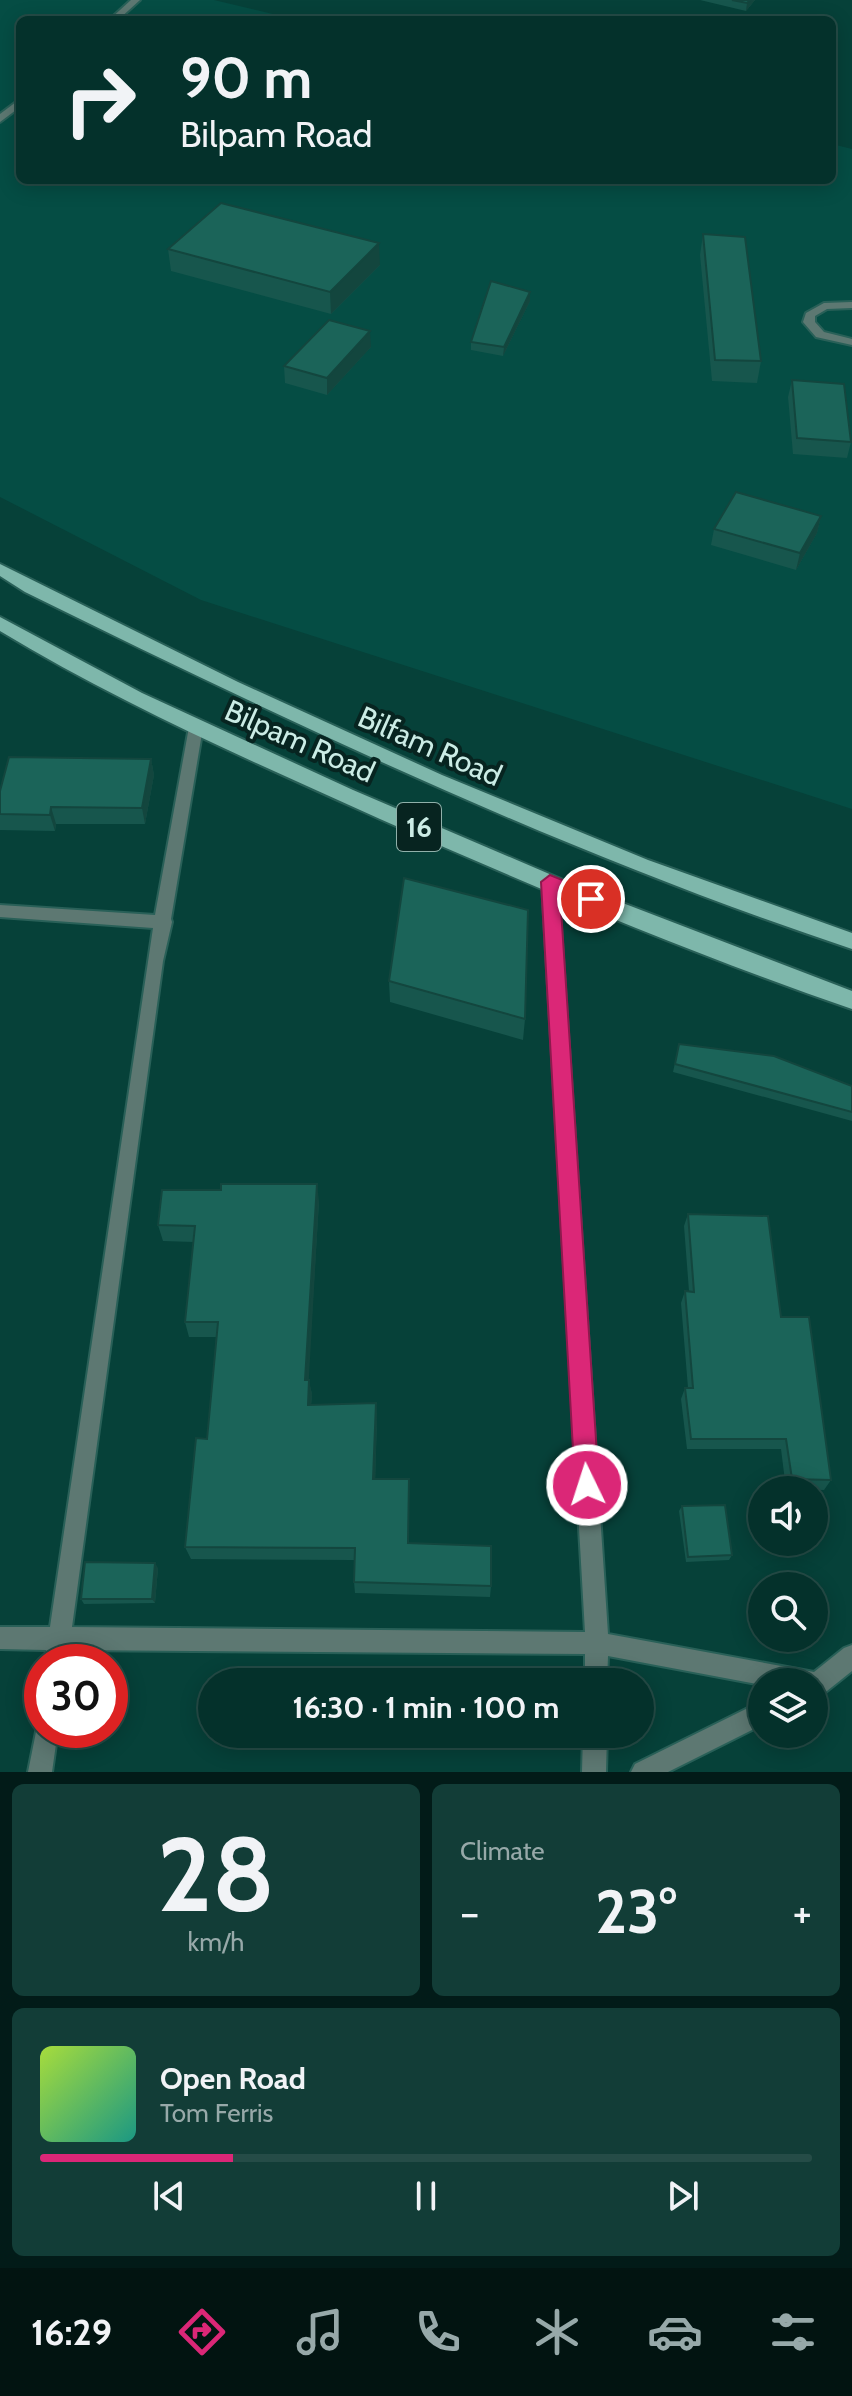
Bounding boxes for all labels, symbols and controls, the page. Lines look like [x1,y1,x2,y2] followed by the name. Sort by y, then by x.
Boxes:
[180,44,312,112] text: 90 m
[48,48,152,152] icon: right
[180,112,373,156] text: Bilpam Road
[219,691,381,791] street label: Bilpam Road
[352,698,508,794] street label: Bilfam Road
[397,803,441,851] road number: 16
[557,865,625,933] pin
[569,877,613,921] icon: arrive
[545,1443,629,1527] position arrow
[748,1476,828,1748] map controls
[748,1476,828,1556] button: sound
[748,1572,828,1652] button: search
[24,1644,128,1748] speed limit sign: 30
[748,1668,828,1748] button: layers
[293,1689,559,1726] text: 16:30 · 1 min · 100 m
[157,1811,275,1937] text: 28
[460,1835,545,1867] text: Climate
[595,1875,677,1948] text: 23°
[460,1886,479,1939] text: −
[793,1886,812,1939] text: +
[188,1926,244,1958] text: km/h
[160,2060,306,2097] text: Open Road
[160,2097,273,2129] text: Tom Ferris
[147,2174,191,2218] icon: previous
[404,2174,448,2218] icon: pause
[661,2174,705,2218] icon: next
[174,2304,230,2360] icon: directions
[292,2304,348,2360] icon: music
[410,2304,466,2360] icon: phone
[529,2304,585,2360] icon: climate
[647,2304,703,2360] icon: car
[765,2304,821,2360] icon: filters
[31,2310,112,2354] text: 16:29

